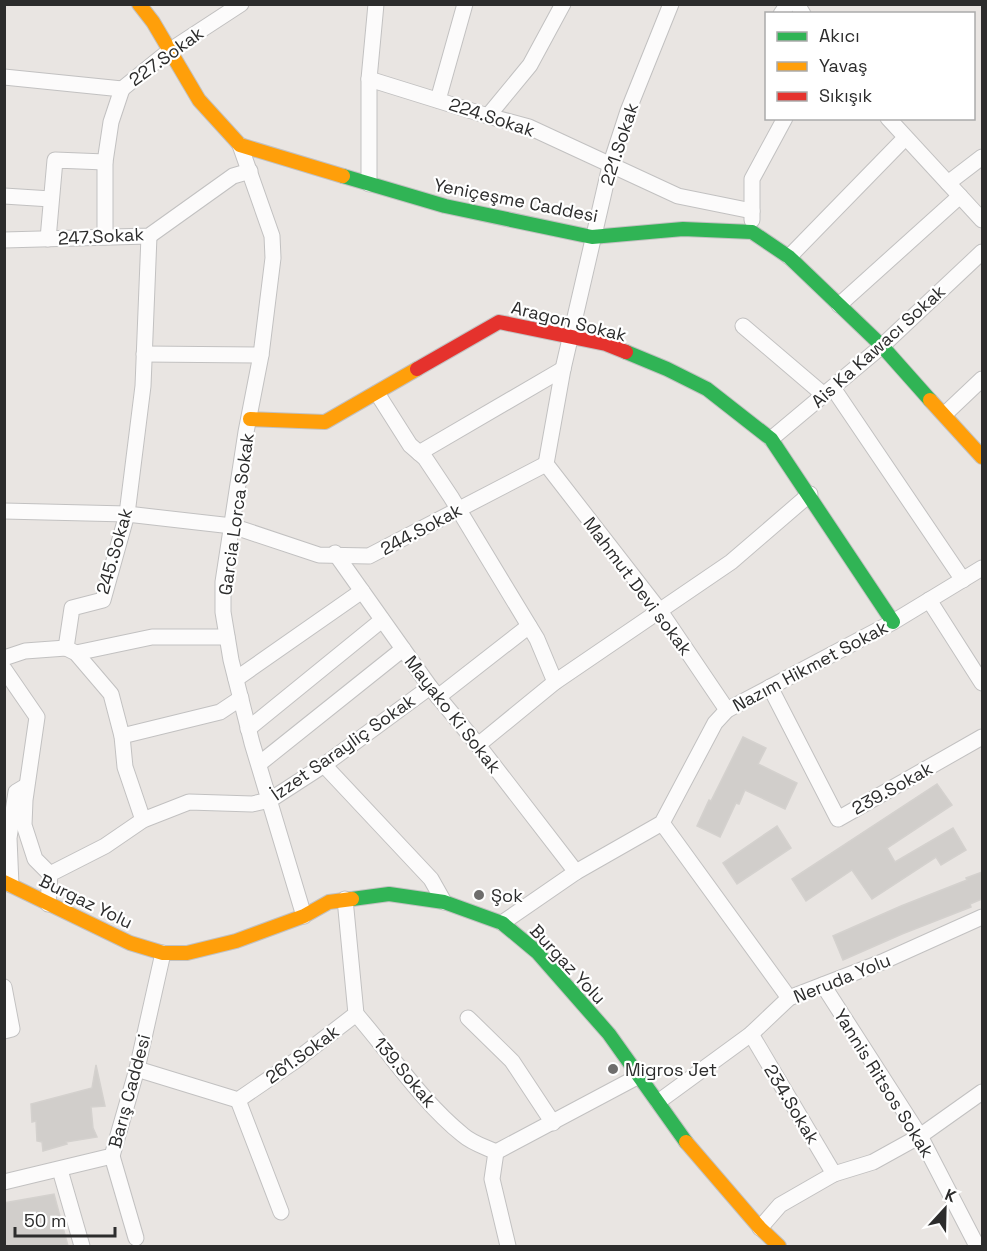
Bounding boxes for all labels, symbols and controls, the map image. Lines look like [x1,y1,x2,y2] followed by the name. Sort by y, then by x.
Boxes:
[765,12,975,120] legend
[124,21,208,91] street label: 227.Sokak
[819,24,860,47] text: Akıcı
[819,54,868,77] text: Yavaş
[819,84,872,107] text: Sıkışık
[446,92,538,142] street label: 224.Sokak
[595,100,643,188] street label: 221.Sokak
[432,173,600,227] street label: Yeniçeşme Caddesi
[57,222,145,250] street label: 247.Sokak
[806,279,950,412] street label: Ais Ka Kawacı Sokak
[509,296,629,346] street label: Aragon Sokak
[213,431,259,597] street label: Garcia Lorca Sokak
[376,498,466,560] street label: 244.Sokak
[91,505,137,597] street label: 245.Sokak
[578,512,698,660] street label: Mahmut Devi sokak
[728,615,892,717] street label: Nazım Hikmet Sokak
[400,650,506,778] street label: Mayako Ki Sokak
[266,688,420,805] street label: İzzet Sarayliç Sokak
[848,756,937,820] street label: 239.Sokak
[36,869,136,933] street label: Burgaz Yolu
[491,884,523,907] place label: Şok
[472,888,486,902] marker: Şok
[525,919,611,1009] street label: Burgaz Yolu
[790,948,894,1008] street label: Neruda Yolu
[829,1004,939,1162] street label: Yannis Ritsos Sokak
[261,1019,344,1088] street label: 261.Sokak
[103,1032,155,1150] street label: Barış Caddesi
[369,1032,441,1112] street label: 139.Sokak
[625,1058,717,1081] place label: Migros Jet
[759,1060,825,1148] street label: 234.Sokak
[606,1062,620,1076] marker: Migros Jet
[915,1179,975,1239] north arrow
[942,1184,959,1207] text: K
[15,1200,116,1238] scale bar
[24,1209,66,1232] text: 50 m

